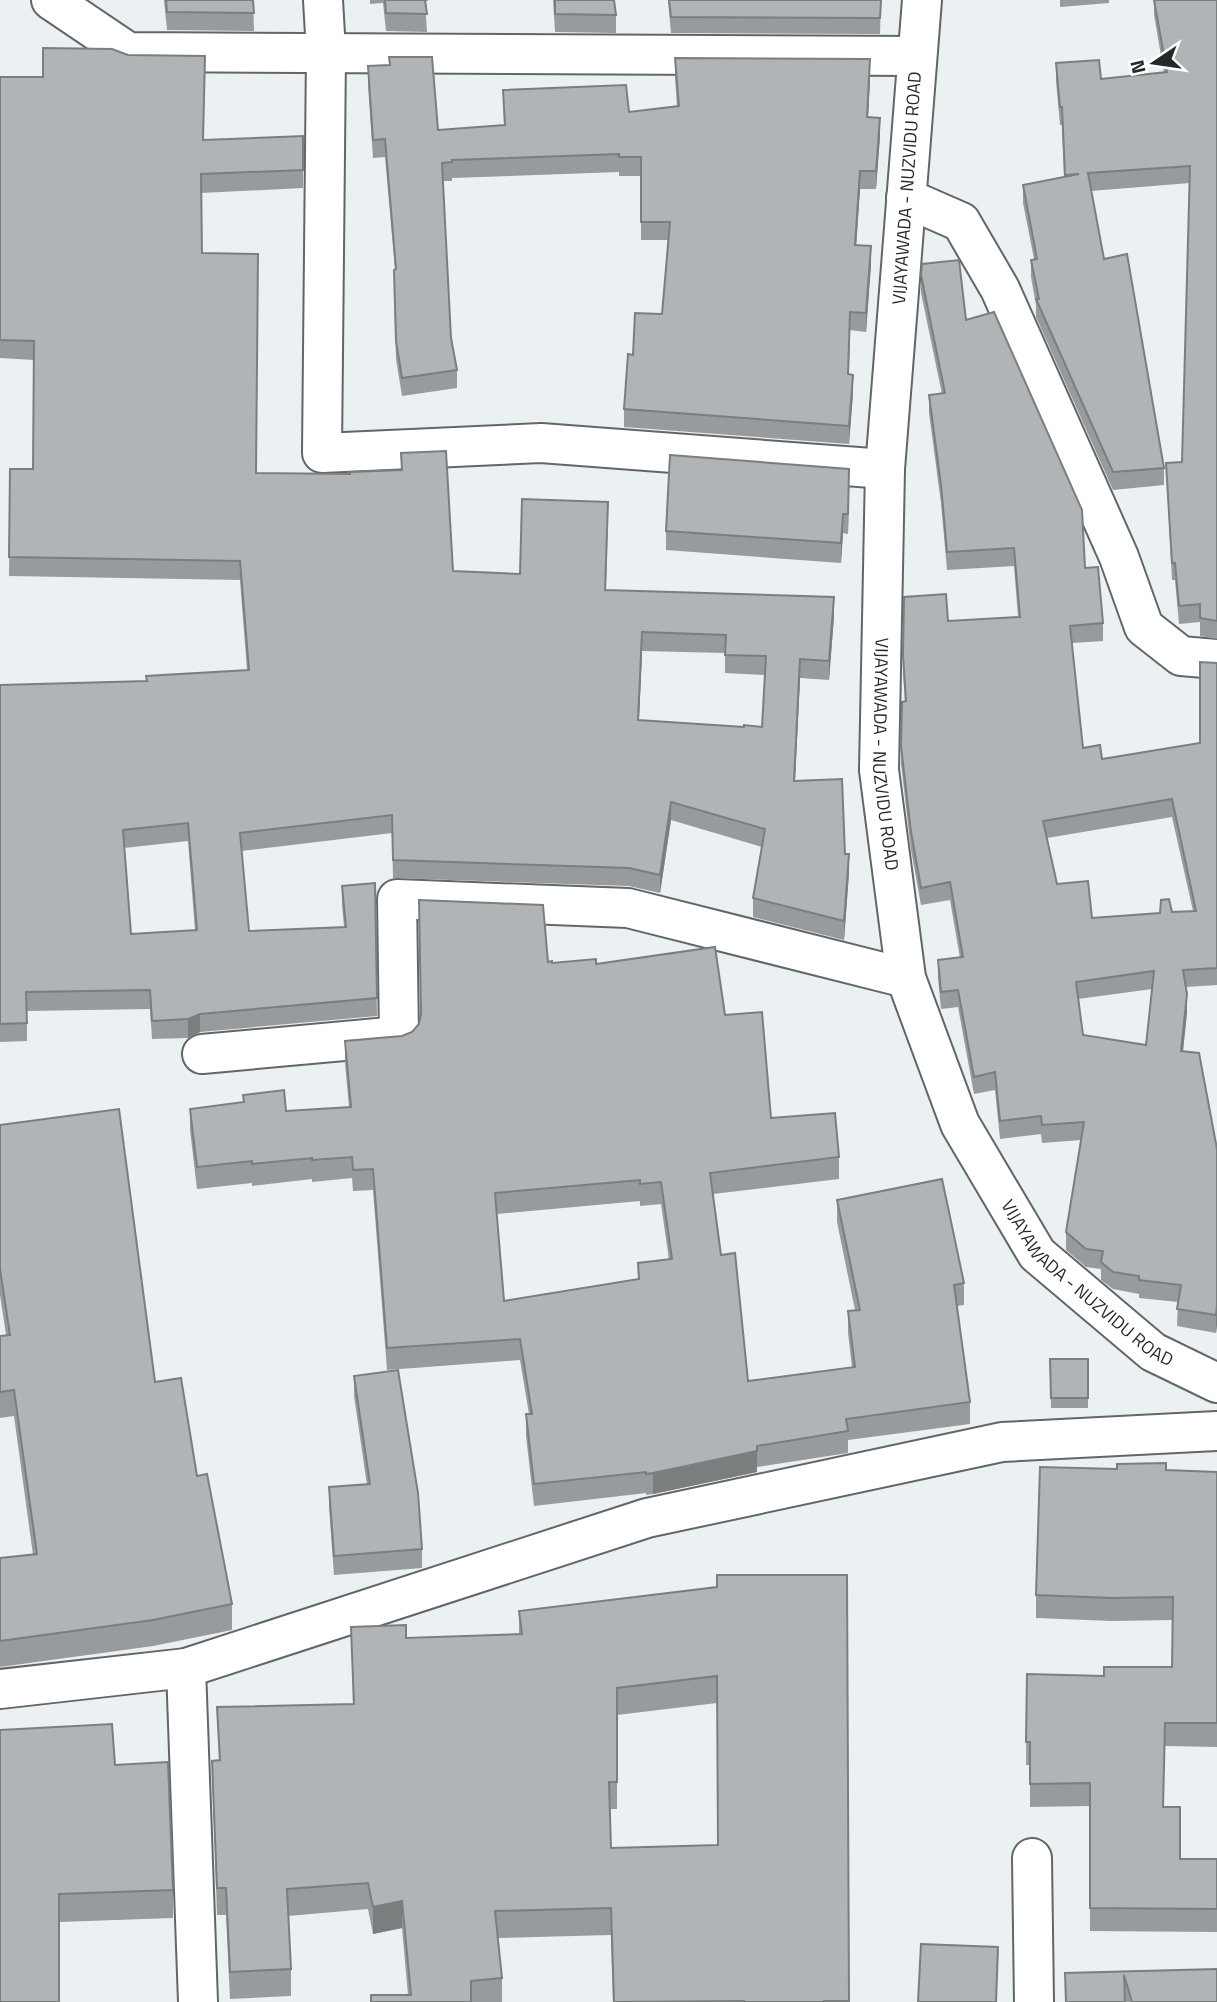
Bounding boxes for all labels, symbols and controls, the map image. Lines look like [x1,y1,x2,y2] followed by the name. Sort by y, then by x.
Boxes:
[1119,28,1189,98] north arrow
[1121,57,1153,77] text: N
[885,70,928,305] street label: VIJAYAWADA - NUZVIDU ROAD
[866,637,906,872] street label: VIJAYAWADA - NUZVIDU ROAD
[995,1194,1178,1373] street label: VIJAYAWADA - NUZVIDU ROAD

